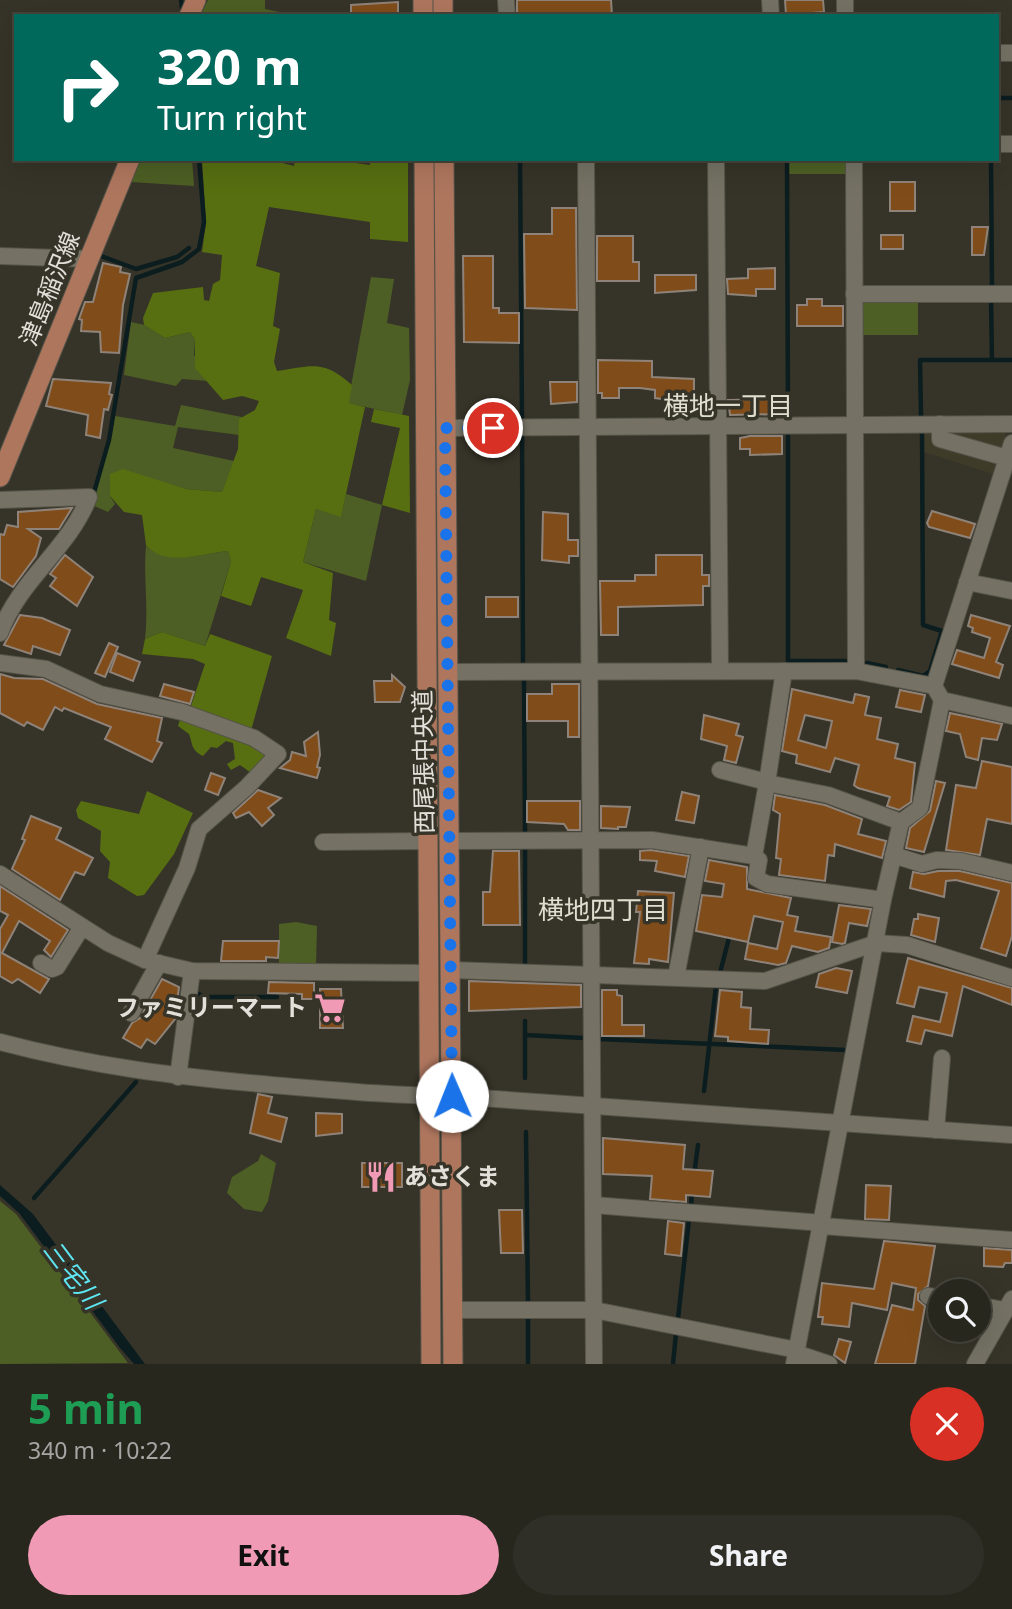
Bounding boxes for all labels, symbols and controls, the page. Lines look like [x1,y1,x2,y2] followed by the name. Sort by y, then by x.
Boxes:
[157,33,302,99] text: 320 m
[42,42,133,133] icon: right
[157,96,307,139] text: Turn right
[11,227,86,350] street label: 津島稲沢線
[663,387,793,423] district label: 横地一丁目
[463,398,523,458] pin
[474,409,512,447] icon: arrive
[405,690,440,834] street label: 西尾張中央道
[538,891,668,927] district label: 横地四丁目
[115,990,307,1023] place label: ファミリーマート
[313,991,347,1025] supermarket icon: ファミリーマート
[415,1059,489,1133] position arrow
[404,1159,500,1192] place label: あさくま
[364,1160,398,1194] restaurant icon: あさくま
[36,1232,113,1319] water label: 三宅川
[928,1279,991,1342] map controls
[928,1279,991,1342] button: search
[28,1379,144,1436] text: 5 min
[910,1387,984,1461] button: close
[28,1434,172,1466] text: 340 m · 10:22
[28,1515,499,1595] button: Exit
[513,1515,984,1595] button: Share

